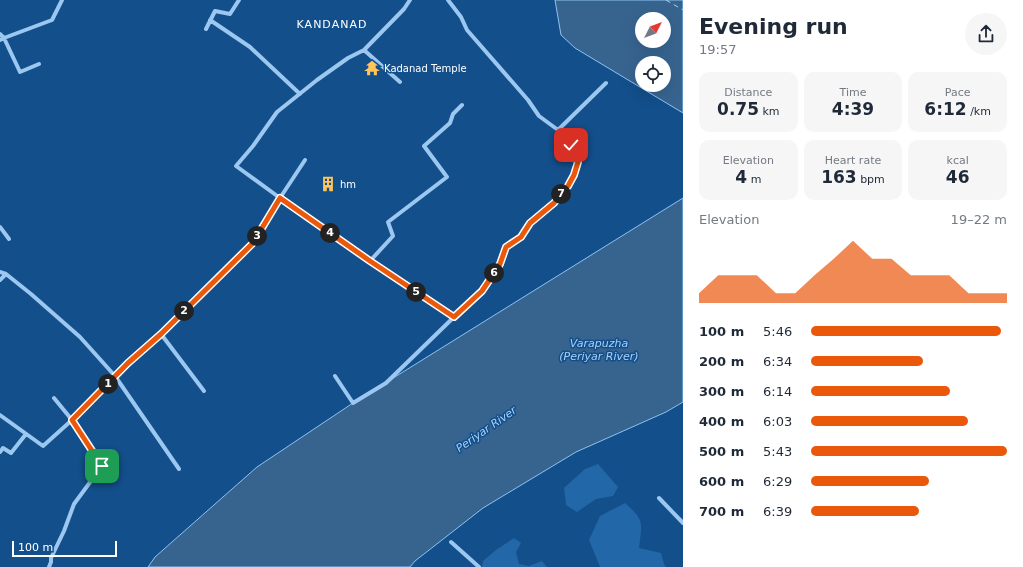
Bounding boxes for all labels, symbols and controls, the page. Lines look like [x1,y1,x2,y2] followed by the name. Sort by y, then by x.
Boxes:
[635,12,671,48] north arrow
[635,12,671,92] map controls
[965,13,1007,55] button: share
[699,14,848,39] text: Evening run
[297,18,367,31] district label: KANDANAD
[699,42,736,57] text: 19:57
[635,56,671,92] button: locate
[363,59,381,77] temple icon: Kadanad Temple
[384,63,467,74] place label: Kadanad Temple
[724,86,772,99] text: Distance
[840,86,866,99] text: Time
[945,86,971,99] text: Pace
[717,99,759,119] text: 0.75
[832,99,874,119] text: 4:39
[924,99,967,119] text: 6:12
[759,105,780,118] text: km
[967,105,991,118] text: /km
[554,128,588,162] pin
[560,134,582,156] icon: check
[723,154,774,167] text: Elevation
[825,154,881,167] text: Heart rate
[947,154,969,167] text: kcal
[735,167,747,187] text: 4
[821,167,857,187] text: 163
[946,167,969,187] text: 46
[747,173,761,186] text: m
[857,173,885,186] text: bpm
[319,175,337,193] building icon: hm
[340,179,356,190] place label: hm
[551,184,571,204] pin: 7
[557,187,565,200] text: 7
[699,212,759,227] text: Elevation
[951,212,1007,227] text: 19–22 m
[320,223,340,243] pin: 4
[247,226,267,246] pin: 3
[326,226,334,239] text: 4
[253,229,261,242] text: 3
[484,263,504,283] pin: 6
[490,266,498,279] text: 6
[406,282,426,302] pin: 5
[412,285,420,298] text: 5
[174,301,194,321] pin: 2
[180,304,188,317] text: 2
[699,324,744,339] text: 100 m
[763,324,792,339] text: 5:46
[559,337,639,363] water label: Varapuzha (Periyar River)
[699,354,744,369] text: 200 m
[763,354,792,369] text: 6:34
[98,374,118,394] pin: 1
[104,377,112,390] text: 1
[699,384,744,399] text: 300 m
[763,384,792,399] text: 6:14
[454,403,520,455] water label: Periyar River
[699,414,744,429] text: 400 m
[763,414,792,429] text: 6:03
[699,444,744,459] text: 500 m
[763,444,792,459] text: 5:43
[85,449,119,483] pin
[91,455,113,477] icon: arrive
[699,474,744,489] text: 600 m
[763,474,792,489] text: 6:29
[699,504,744,519] text: 700 m
[763,504,792,519] text: 6:39
[12,539,117,558] scale bar
[18,541,53,554] text: 100 m

